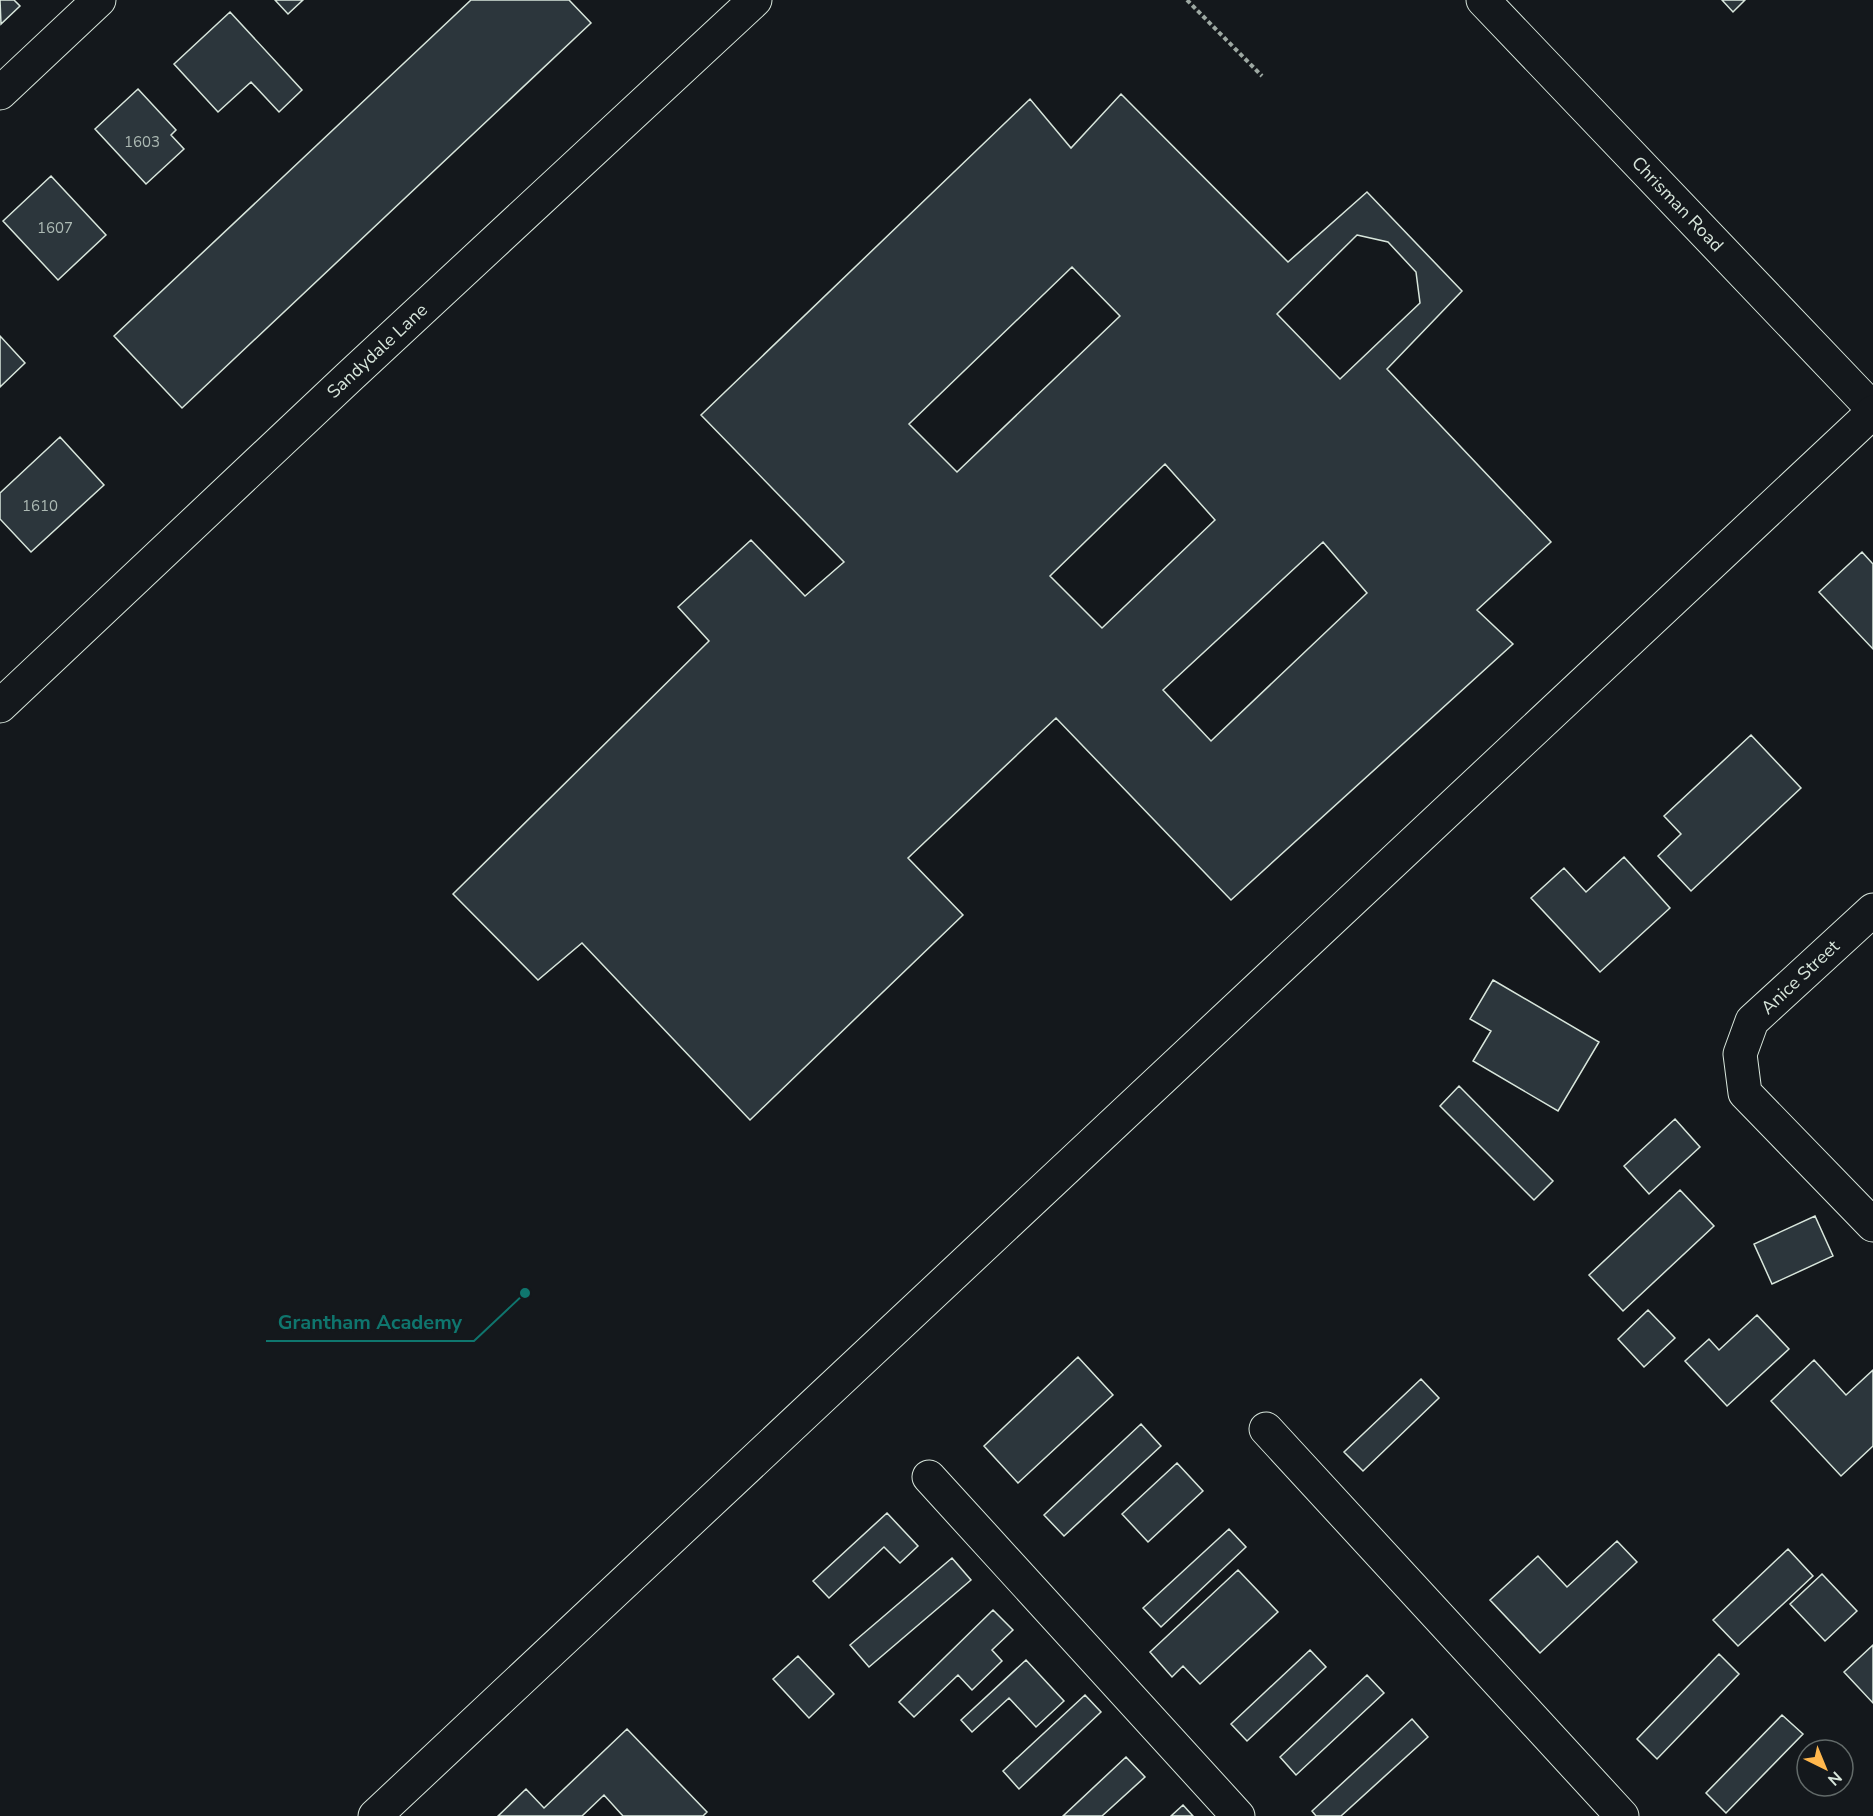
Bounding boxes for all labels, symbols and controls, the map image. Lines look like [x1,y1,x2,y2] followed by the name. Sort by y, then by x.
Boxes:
[124,132,160,152] house number: 1603
[1626,151,1729,257] street label: Chrisman Road
[37,218,73,238] house number: 1607
[322,298,433,404] street label: Sandydale Lane
[22,496,58,516] house number: 1610
[1756,934,1845,1020] street label: Anice Street
[266,1303,474,1341] callout: Grantham Academy
[278,1309,463,1336] text: Grantham Academy
[1795,1738,1855,1798] north arrow
[1823,1766,1846,1790] text: N

